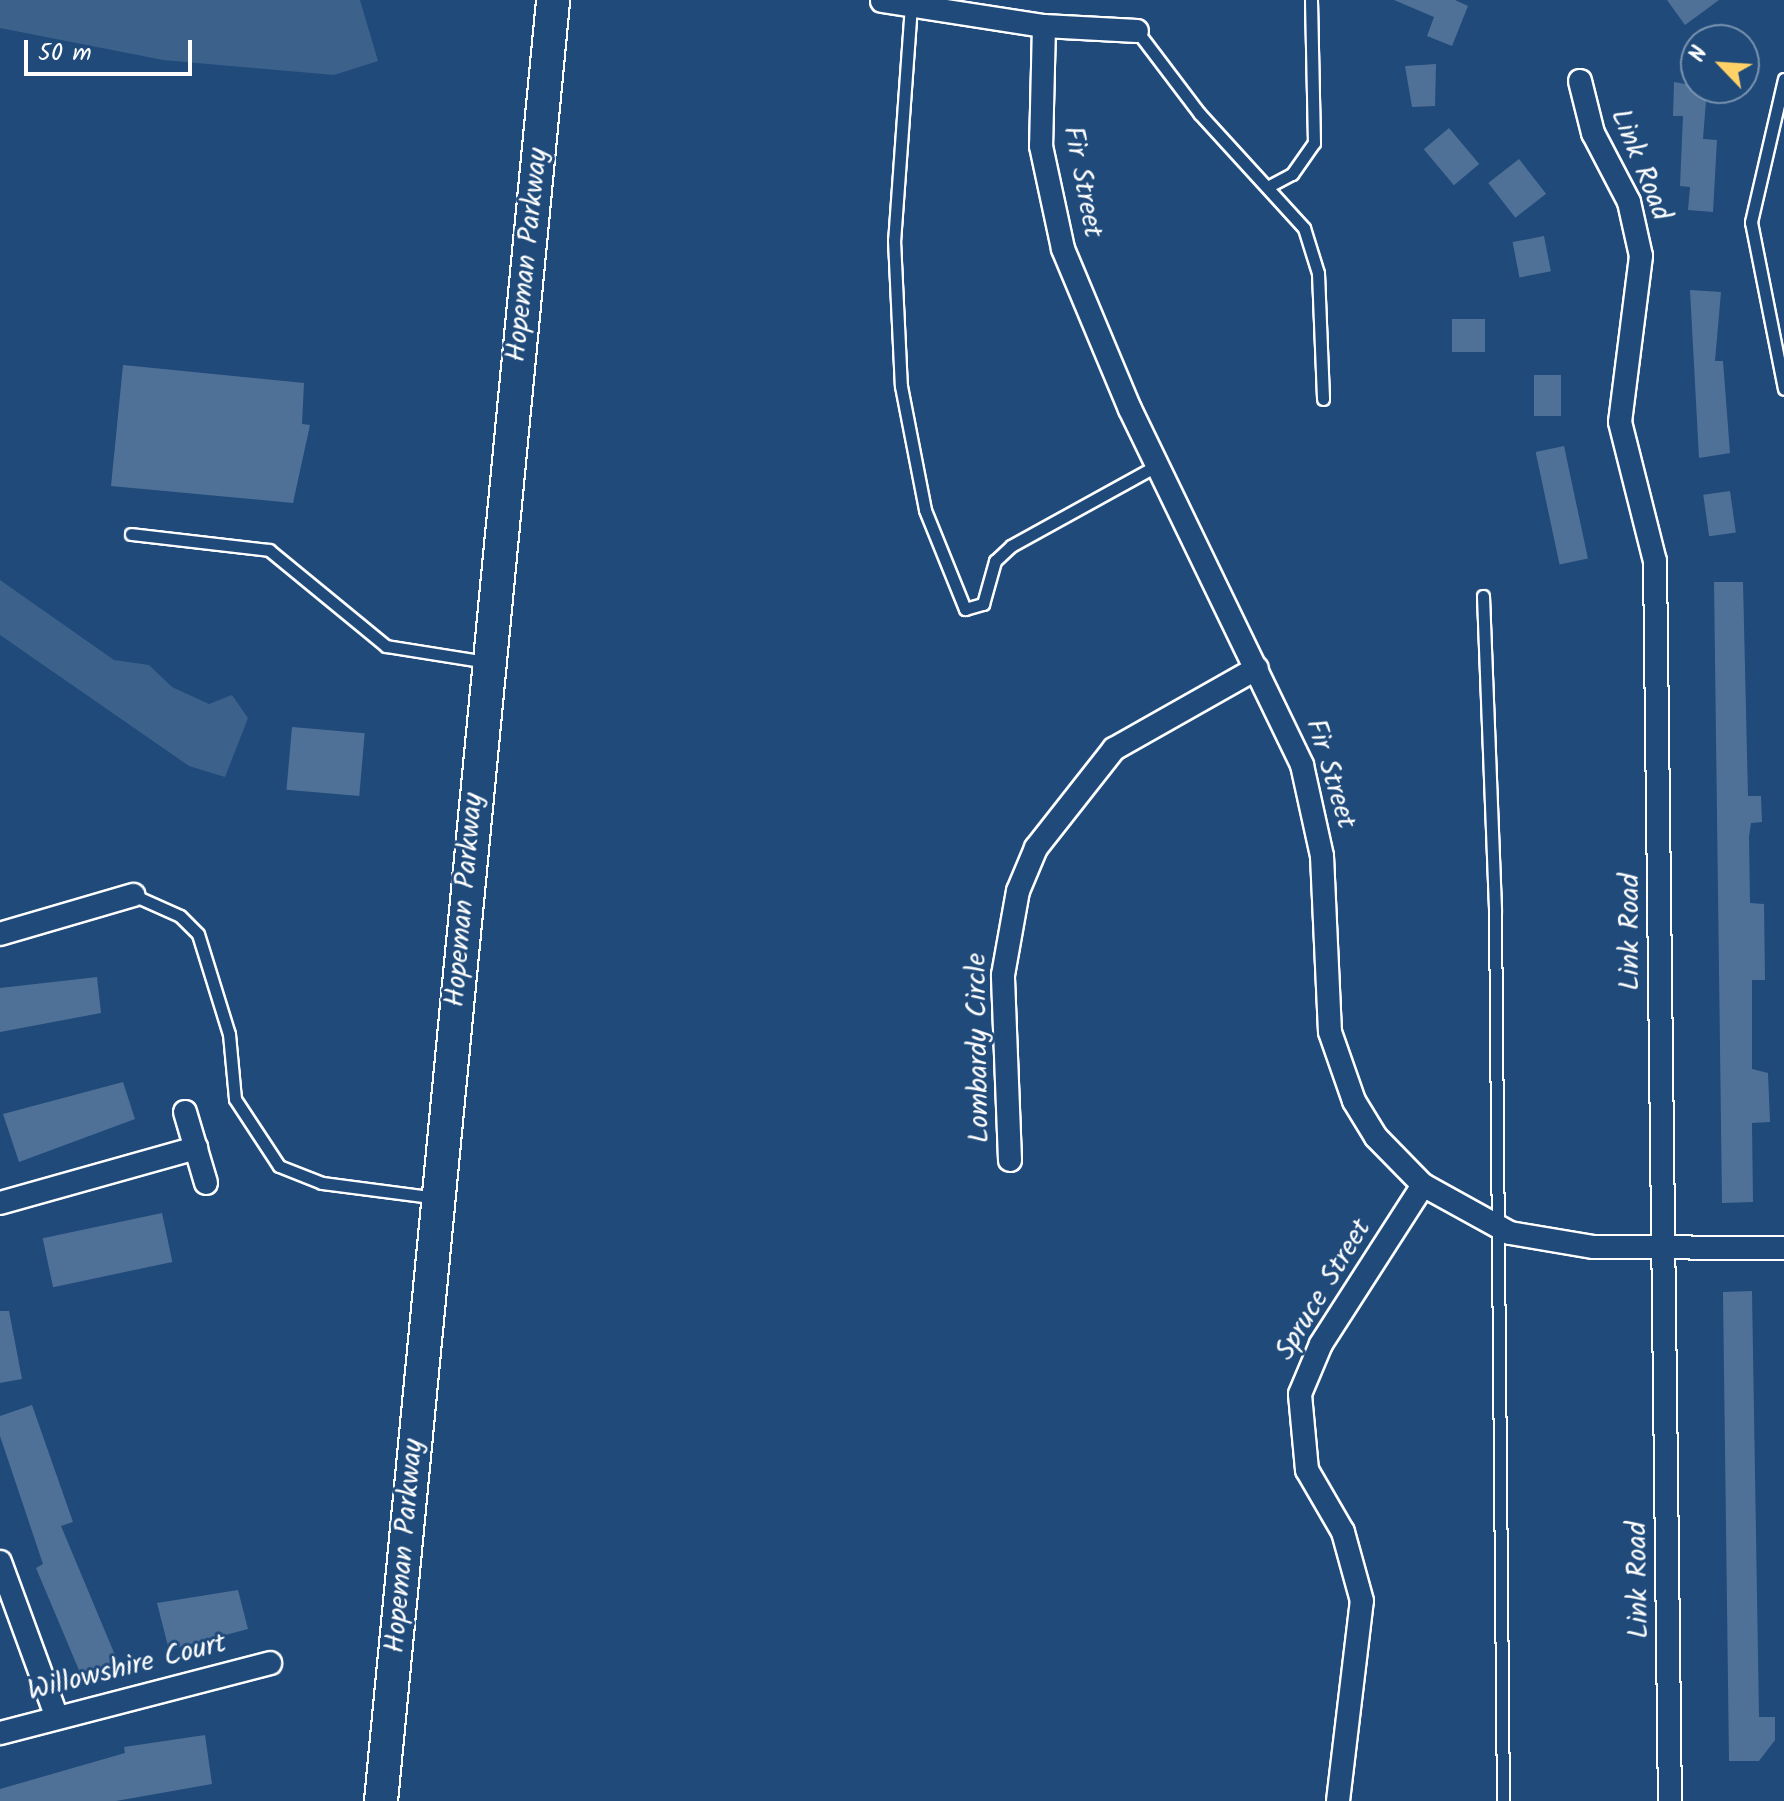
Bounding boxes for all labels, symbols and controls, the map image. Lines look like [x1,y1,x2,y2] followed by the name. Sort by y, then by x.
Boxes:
[28,24,196,74] scale bar
[1680,24,1760,104] north arrow
[38,34,92,73] text: 50 m
[1681,41,1718,68] text: N
[1602,104,1678,226] street label: Link Road
[1055,123,1109,241] street label: Fir Street
[500,146,556,364] street label: Hopeman Parkway
[1297,715,1363,833] street label: Fir Street
[439,792,491,1008] street label: Hopeman Parkway
[1614,873,1648,991] street label: Link Road
[961,953,997,1143] street label: Lombardy Circle
[1269,1214,1379,1366] street label: Spruce Street
[379,1438,431,1654] street label: Hopeman Parkway
[1621,1521,1657,1639] street label: Link Road
[24,1627,230,1709] street label: Willowshire Court

